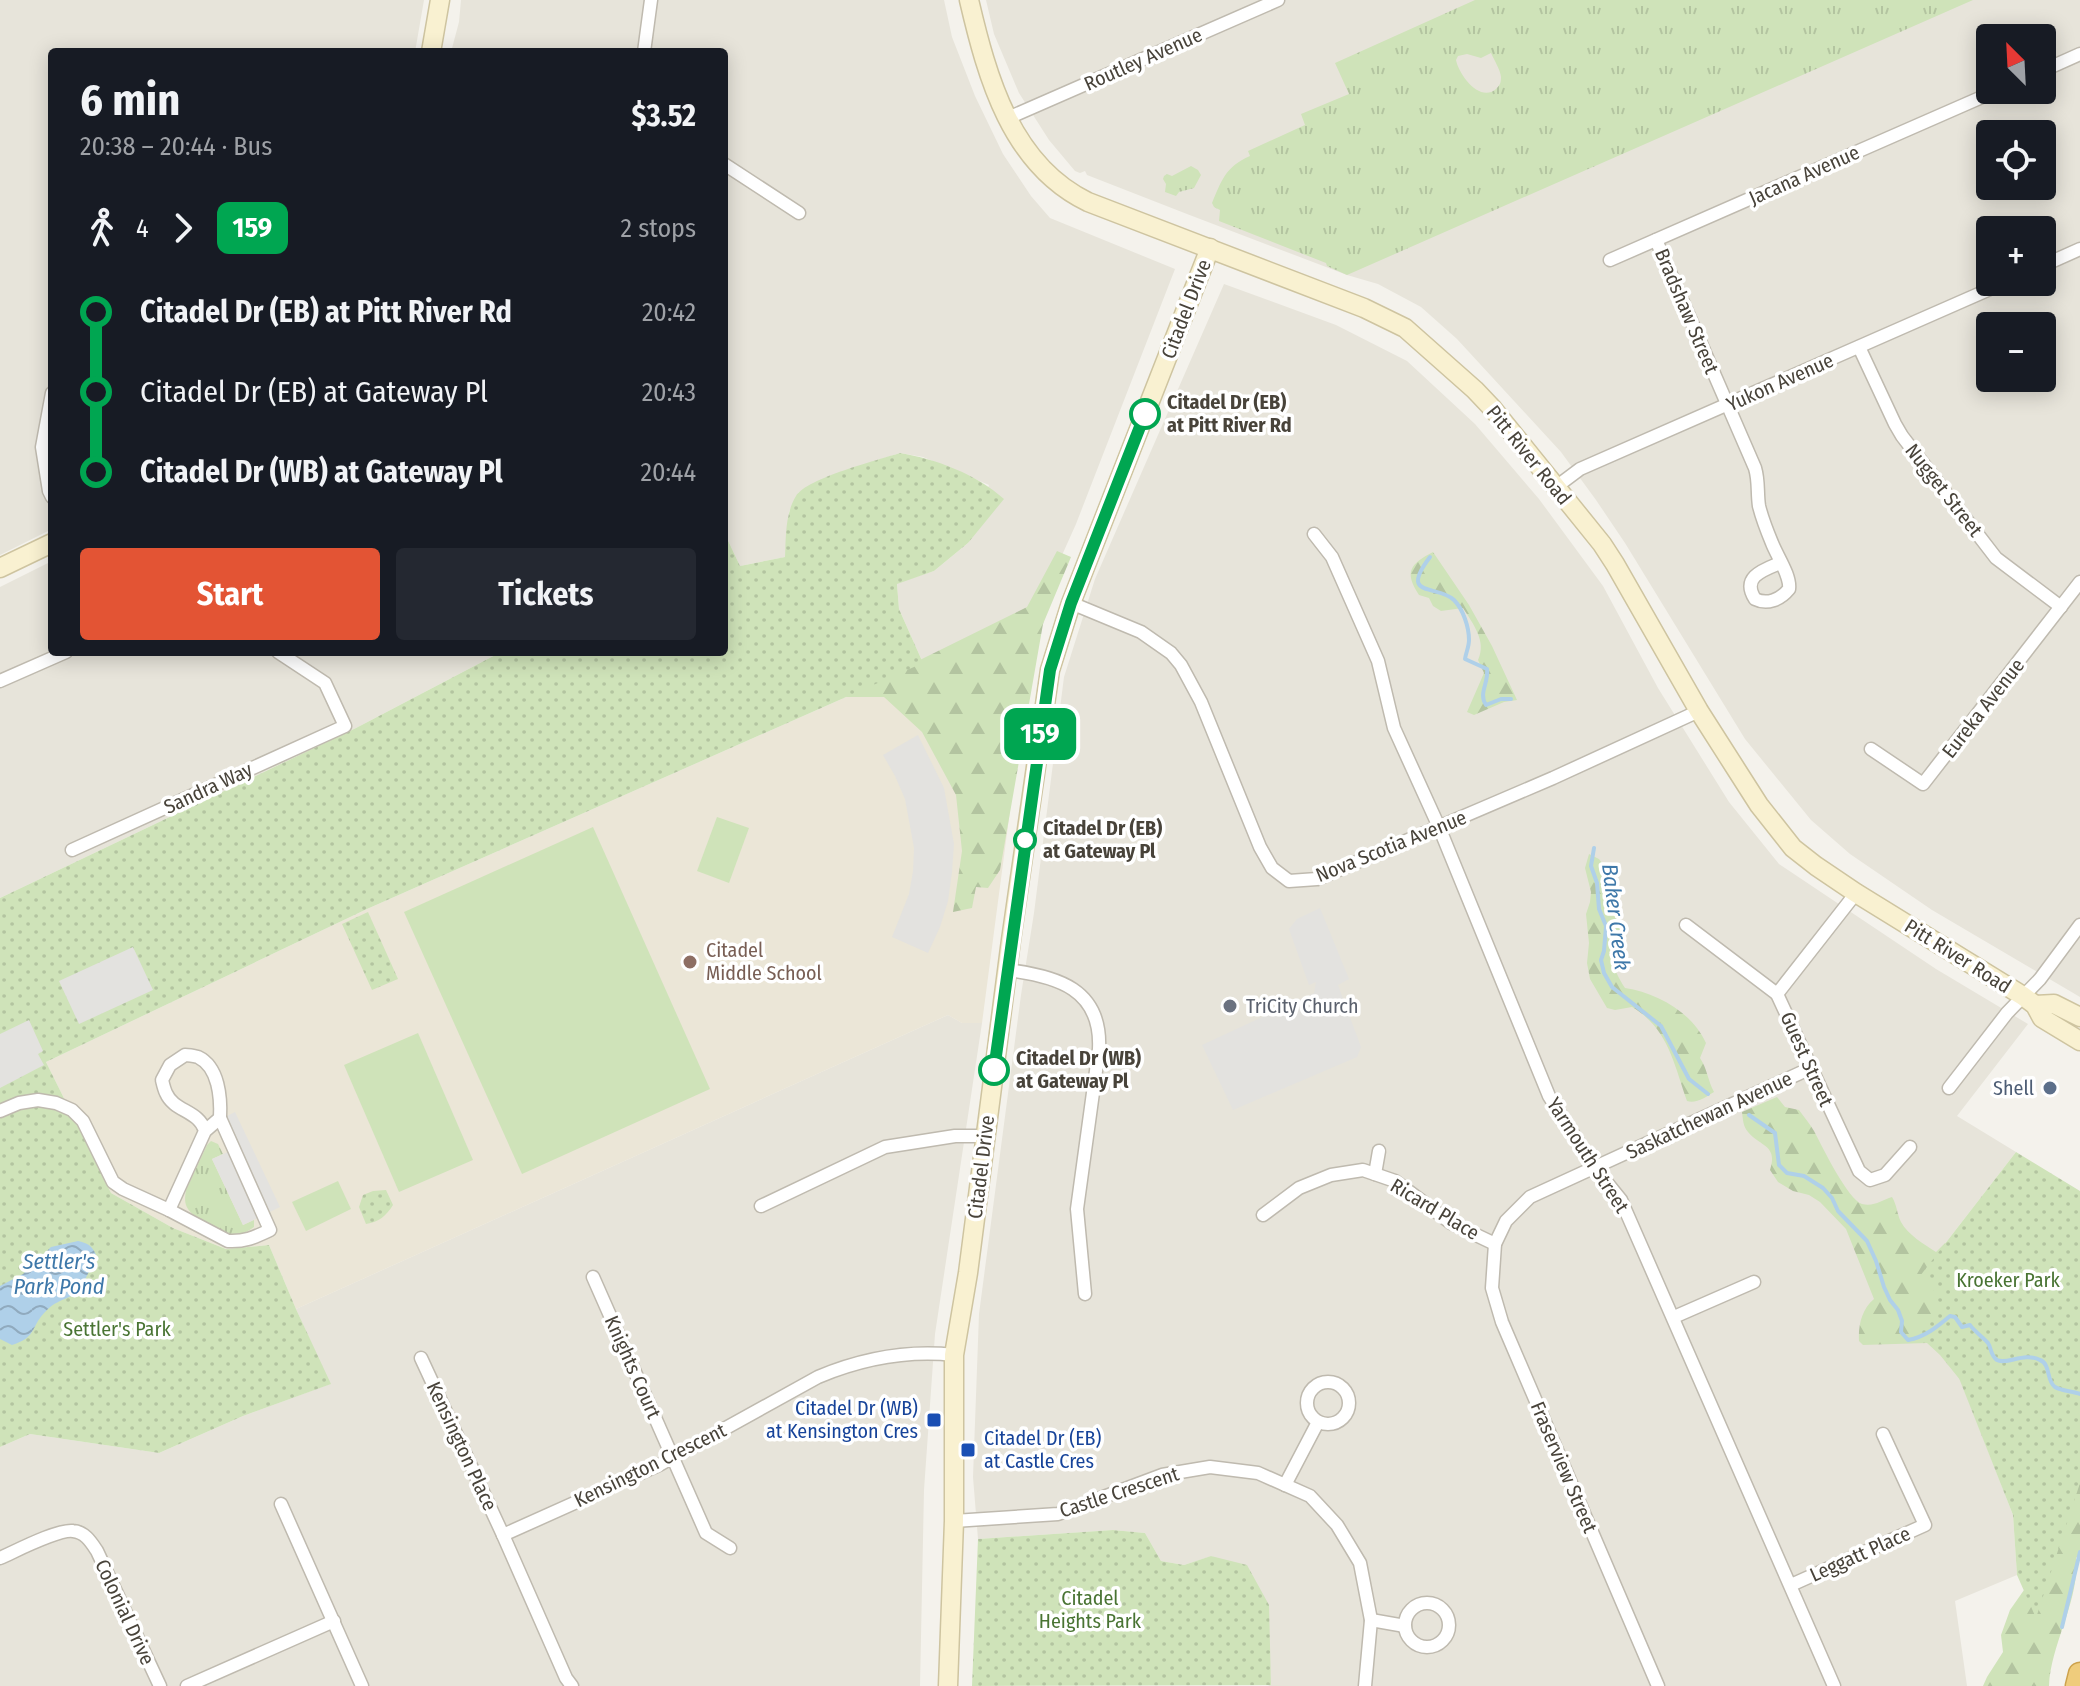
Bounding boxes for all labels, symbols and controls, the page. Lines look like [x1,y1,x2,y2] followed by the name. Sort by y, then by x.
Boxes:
[1080,22,1206,96] street label: Routley Avenue
[1976,24,2056,104] north arrow
[1976,24,2056,392] map controls
[80,74,180,127] text: 6 min
[631,98,696,134] text: $3.52
[1976,120,2056,200] button: locate
[80,131,272,162] text: 20:38 – 20:44 · Bus
[1745,140,1863,210] street label: Jacana Avenue
[80,206,124,250] icon: walk
[161,206,205,250] icon: forward
[233,211,272,244] text: 159
[136,213,149,244] text: 4
[621,213,696,244] text: 2 stops
[1976,216,2056,296] button: +
[1650,245,1724,378] street label: Bradshaw Street
[1156,256,1216,362] street label: Citadel Drive
[140,294,512,330] text: Citadel Dr (EB) at Pitt River Rd
[642,297,696,328] text: 20:42
[1976,312,2056,392] button: −
[1723,348,1837,416] street label: Yukon Avenue
[140,374,488,410] text: Citadel Dr (EB) at Gateway Pl
[642,377,696,408] text: 20:43
[1167,390,1292,437] place label: Citadel Dr (EB) at Pitt River Rd
[1130,399,1160,429] marker: Citadel Dr (EB) at Pitt River Rd
[1482,400,1576,510] street label: Pitt River Road
[1900,439,1988,542] street label: Nugget Street
[140,454,503,490] text: Citadel Dr (WB) at Gateway Pl
[640,457,696,488] text: 20:44
[80,548,380,640] button: Start
[396,548,696,640] button: Tickets
[1937,654,2029,762] street label: Eureka Avenue
[994,708,1086,760] line badge: 159
[1020,717,1060,750] text: 159
[160,757,256,819] street label: Sandra Way
[1312,805,1470,887] street label: Nova Scotia Avenue
[1043,816,1162,863] place label: Citadel Dr (EB) at Gateway Pl
[1014,829,1036,851] marker: Citadel Dr (EB) at Gateway Pl
[1596,862,1636,972] water label: Baker Creek
[1900,914,2016,998] street label: Pitt River Road
[706,938,822,985] place label: Citadel Middle School
[681,953,699,971] marker: Citadel Middle School
[1246,994,1358,1018] place label: TriCity Church
[1221,997,1239,1015] marker: TriCity Church
[1776,1008,1839,1110] street label: Guest Street
[1016,1046,1141,1093] place label: Citadel Dr (WB) at Gateway Pl
[979,1055,1009,1085] marker: Citadel Dr (WB) at Gateway Pl
[1622,1066,1796,1164] street label: Saskatchewan Avenue
[1993,1076,2034,1100] place label: Shell
[2041,1079,2059,1097] marker: Shell
[1542,1093,1634,1217] street label: Yarmouth Street
[963,1114,999,1220] street label: Citadel Drive
[1386,1173,1484,1245] street label: Ricard Place
[14,1248,105,1300] water label: Settler's Park Pond
[1956,1268,2060,1292] park label: Kroeker Park
[600,1312,667,1423] street label: Knights Court
[63,1317,171,1341] park label: Settler's Park
[422,1378,502,1514] street label: Kensington Place
[766,1396,918,1443] place label: Citadel Dr (WB) at Kensington Cres
[1526,1398,1603,1537] street label: Fraserview Street
[925,1411,943,1429] marker: Citadel Dr (WB) at Kensington Cres
[570,1418,730,1512] street label: Kensington Crescent
[984,1426,1101,1473] place label: Citadel Dr (EB) at Castle Cres
[959,1441,977,1459] marker: Citadel Dr (EB) at Castle Cres
[1056,1461,1182,1523] street label: Castle Crescent
[1806,1521,1914,1587] street label: Leggatt Place
[90,1556,160,1668] street label: Colonial Drive
[1039,1586,1142,1633] park label: Citadel Heights Park

